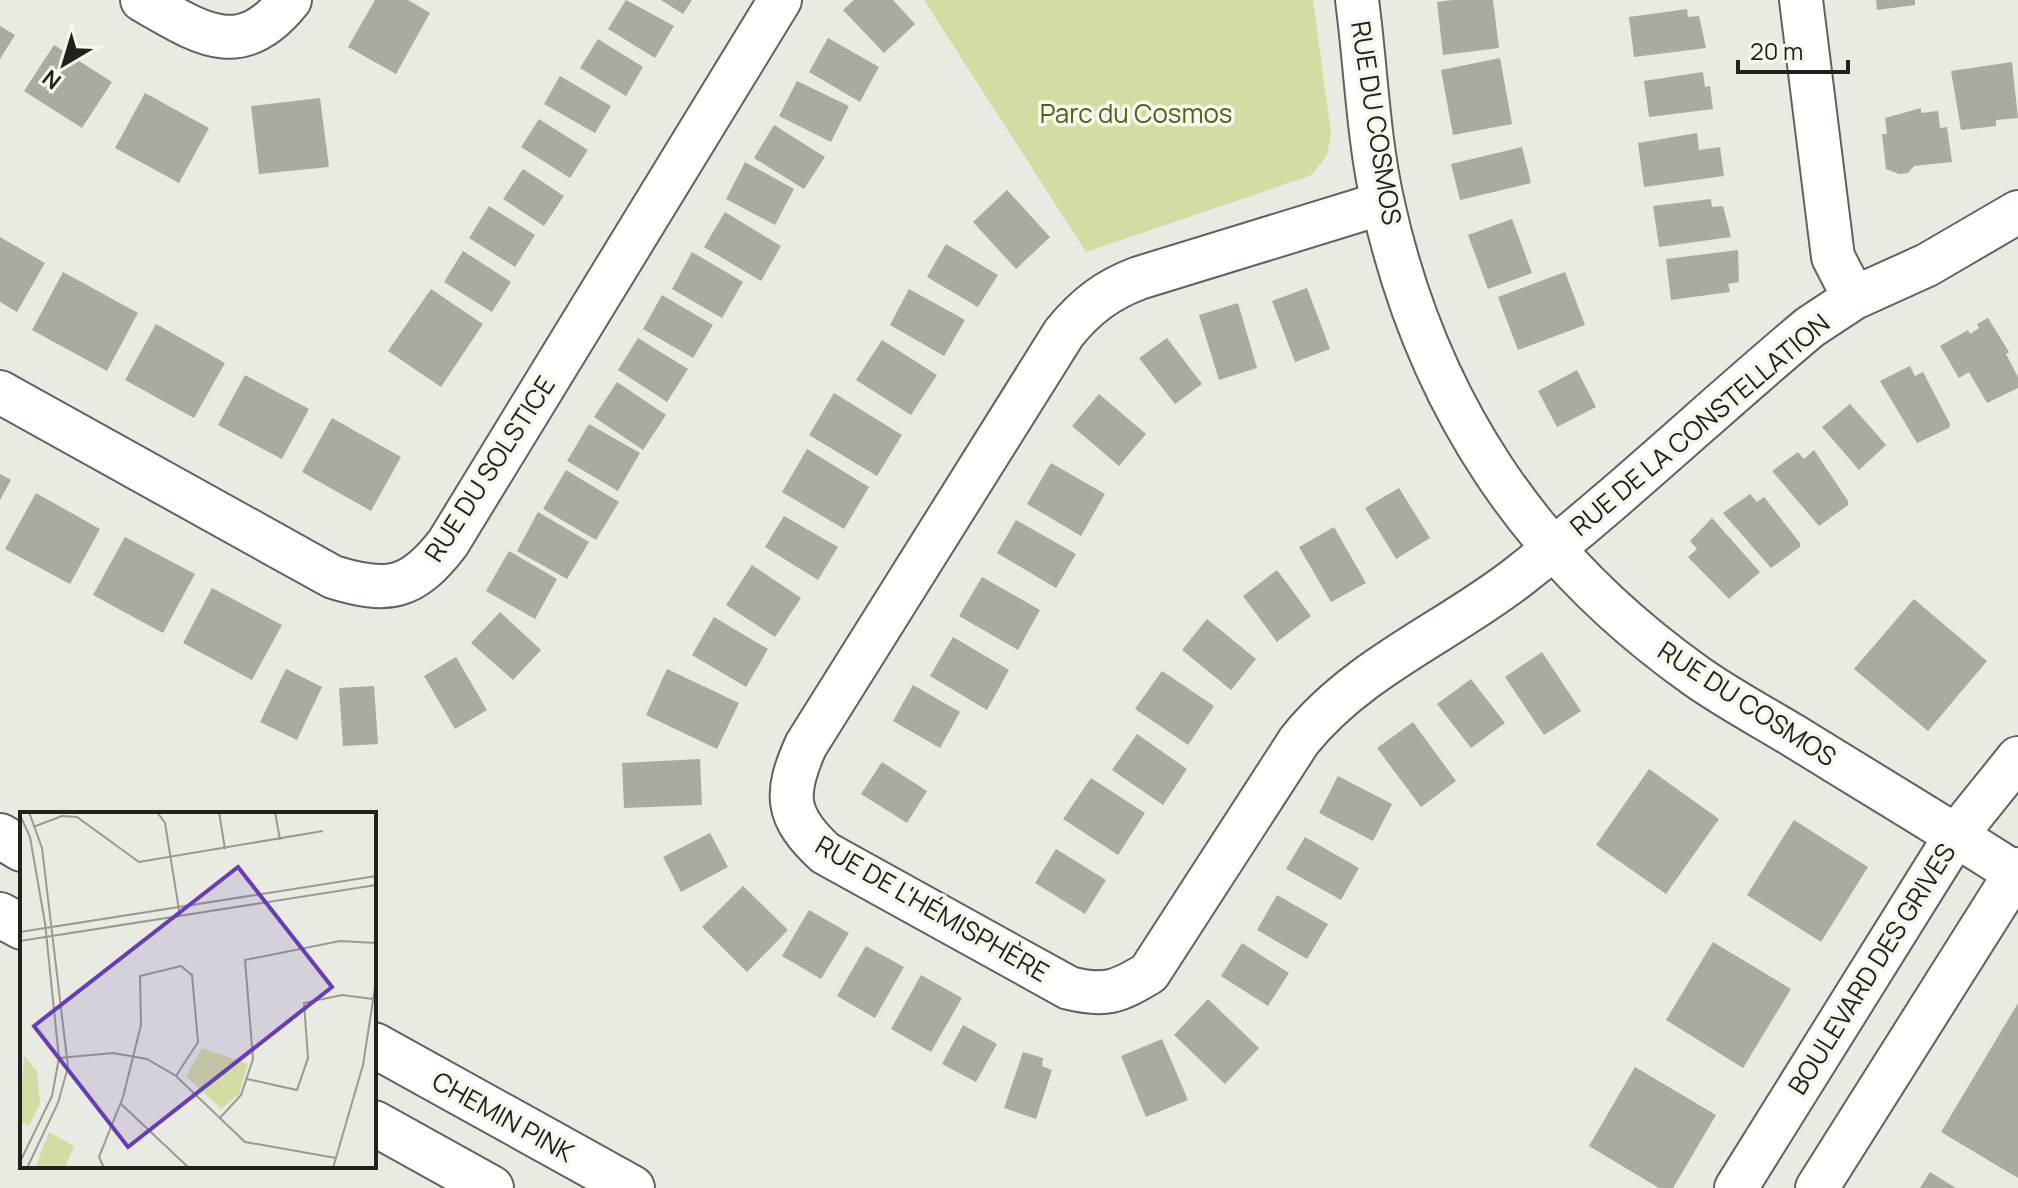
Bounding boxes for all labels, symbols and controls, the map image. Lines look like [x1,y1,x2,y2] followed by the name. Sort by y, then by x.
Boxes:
[1343,18,1411,227] street label: RUE DU COSMOS
[24,24,104,104] north arrow
[1738,24,1848,74] scale bar
[1750,34,1803,67] text: 20 m
[36,63,67,96] text: N
[1040,95,1232,131] park label: Parc du Cosmos
[1562,305,1837,544] street label: RUE DE LA CONSTELLATION
[416,369,563,568] street label: RUE DU SOLSTICE
[1651,632,1844,774] street label: RUE DU COSMOS
[20,812,376,1168] inset map
[809,827,1056,990] street label: RUE DE L'HÉMISPHÈRE
[1779,836,1963,1101] street label: BOULEVARD DES GRIVES
[426,1062,581,1170] street label: CHEMIN PINK

